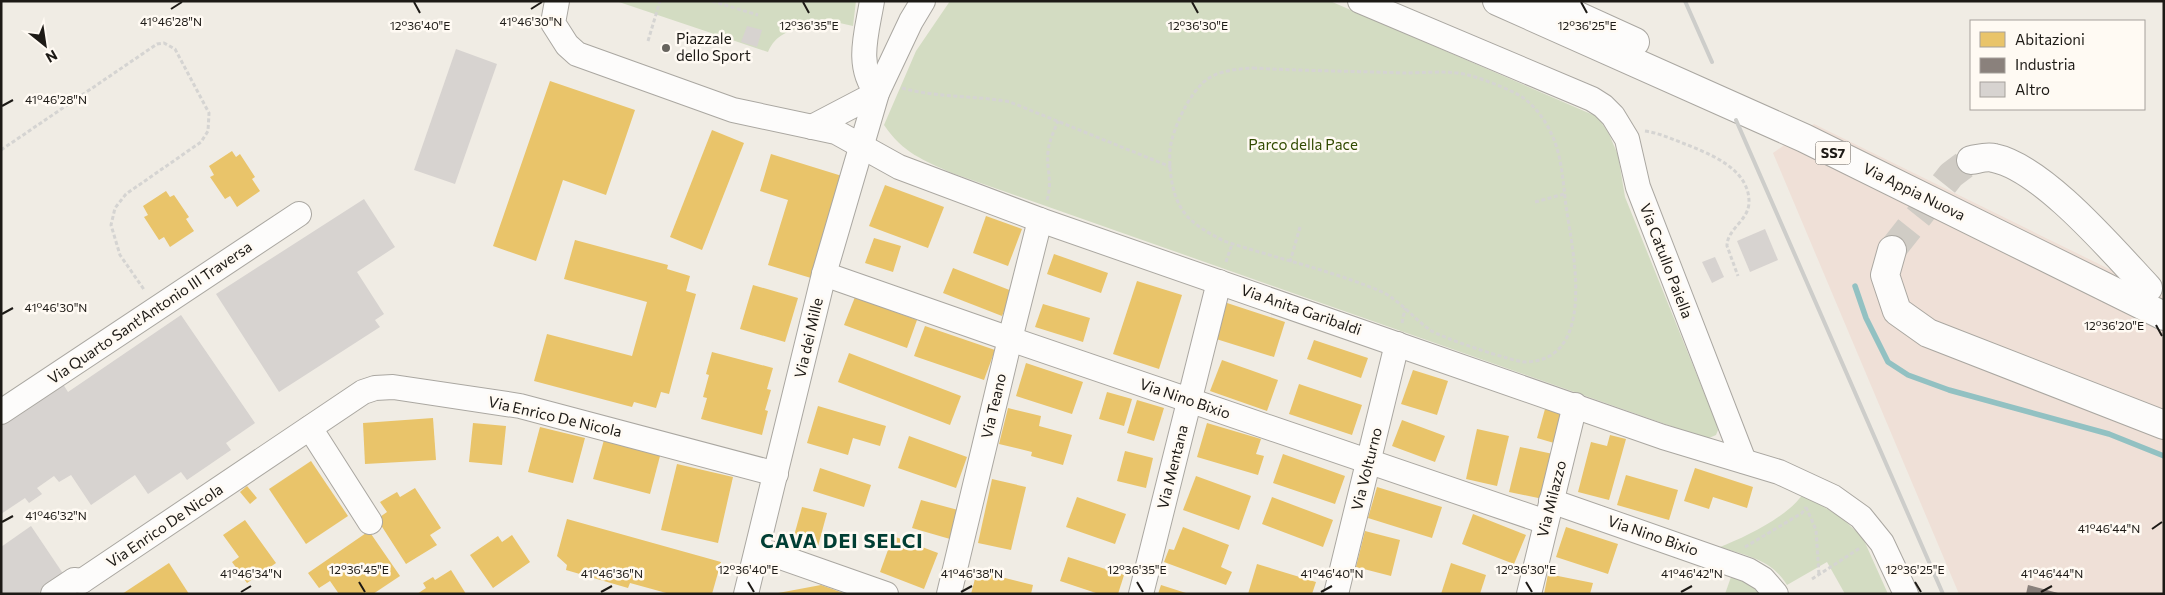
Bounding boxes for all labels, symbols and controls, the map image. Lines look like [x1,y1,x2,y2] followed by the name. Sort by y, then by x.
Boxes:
[140,14,202,28] text: 41°46'28"N
[500,14,562,28] text: 41°46'30"N
[390,18,450,32] text: 12°36'40"E
[779,18,839,32] text: 12°36'35"E
[1168,18,1228,32] text: 12°36'30"E
[1557,18,1617,32] text: 12°36'25"E
[20,20,70,70] north arrow
[1970,20,2145,110] legend
[676,29,751,64] place label: Piazzale dello Sport
[2015,30,2085,48] text: Abitazioni
[660,42,672,54] marker: Piazzale dello Sport
[43,47,61,67] text: N
[2015,55,2075,73] text: Industria
[2015,80,2050,98] text: Altro
[25,92,87,106] text: 41°46'28"N
[1248,135,1358,153] park label: Parco della Pace
[1816,142,1850,164] road number: SS7
[1860,159,1968,224] street label: Via Appia Nuova
[1637,201,1697,321] street label: Via Catullo Paiella
[44,237,255,387] street label: Via Quarto Sant'Antonio III Traversa
[1239,280,1364,338] street label: Via Anita Garibaldi
[790,296,826,380] street label: Via dei Mille
[25,300,87,314] text: 41°46'30"N
[2084,318,2144,332] text: 12°36'20"E
[977,371,1009,440] street label: Via Teano
[1138,374,1233,422] street label: Via Nino Bixio
[487,392,624,440] street label: Via Enrico De Nicola
[1153,423,1191,511] street label: Via Mentana
[1347,425,1385,512] street label: Via Volturno
[1533,458,1569,539] street label: Via Milazzo
[103,480,226,571] street label: Via Enrico De Nicola
[25,508,87,522] text: 41°46'32"N
[1606,511,1701,559] street label: Via Nino Bixio
[2078,521,2140,535] text: 41°46'44"N
[760,528,924,552] district label: CAVA DEI SELCI
[329,562,389,576] text: 12°36'45"E
[718,562,778,576] text: 12°36'40"E
[1107,562,1167,576] text: 12°36'35"E
[1496,562,1556,576] text: 12°36'30"E
[1885,562,1945,576] text: 12°36'25"E
[220,566,282,580] text: 41°46'34"N
[581,566,643,580] text: 41°46'36"N
[941,566,1003,580] text: 41°46'38"N
[1300,566,1364,580] text: 41°46'40"N
[1661,566,1723,580] text: 41°46'42"N
[2021,566,2083,580] text: 41°46'44"N

